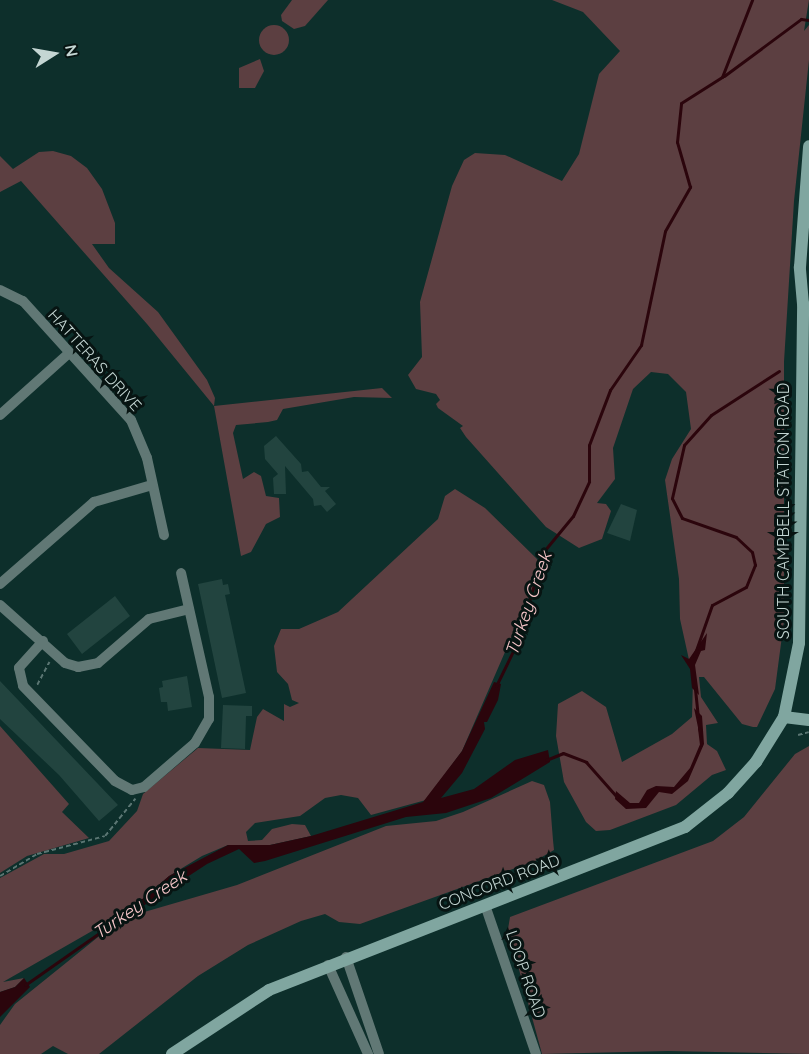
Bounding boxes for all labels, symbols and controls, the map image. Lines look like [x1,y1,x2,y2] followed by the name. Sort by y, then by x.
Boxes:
[24,24,84,84] north arrow
[61,43,83,58] text: N
[44,305,146,415] street label: HATTERAS DRIVE
[773,383,793,639] street label: SOUTH CAMPBELL STATION ROAD
[501,549,557,659] water label: Turkey Creek
[436,850,562,914] street label: CONCORD ROAD
[89,866,191,944] water label: Turkey Creek
[502,928,550,1020] street label: LOOP ROAD

